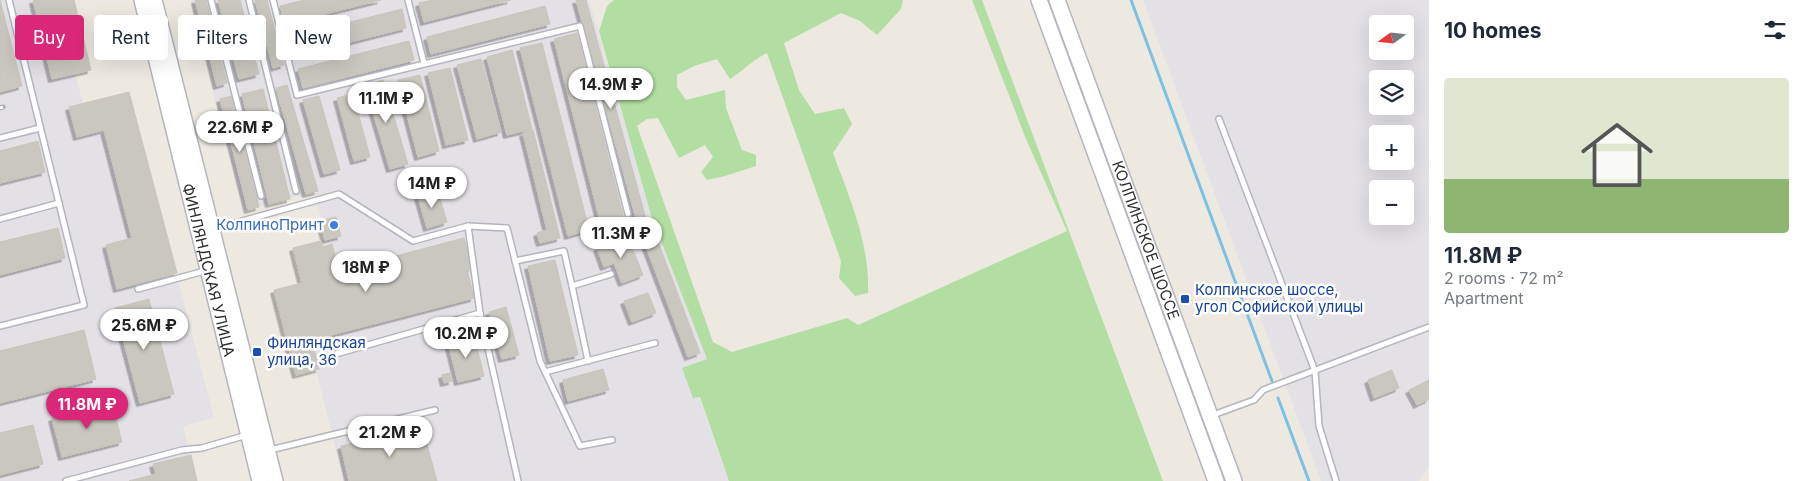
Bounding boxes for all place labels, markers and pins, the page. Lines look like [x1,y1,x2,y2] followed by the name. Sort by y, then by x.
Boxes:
[565,68,657,110] pin: 14.9M ₽
[340,82,432,124] pin: 11.1M ₽
[194,110,286,153] pin: 22.6M ₽
[397,166,467,209] pin: 14M ₽
[216,215,324,234] place label: КолпиноПринт
[575,216,667,259] pin: 11.3M ₽
[328,219,340,231] marker: КолпиноПринт
[331,250,401,293] pin: 18M ₽
[1195,280,1363,316] place label: Колпинское шоссе, угол Софийской улицы
[1179,293,1191,305] marker: Колпинское шоссе, угол Софийской улицы
[98,308,190,351] pin: 25.6M ₽
[420,316,512,359] pin: 10.2M ₽
[267,333,366,369] place label: Финляндская улица, 36
[251,346,263,358] marker: Финляндская улица, 36
[41,388,133,430] pin: 11.8M ₽
[344,416,436,458] pin: 21.2M ₽

